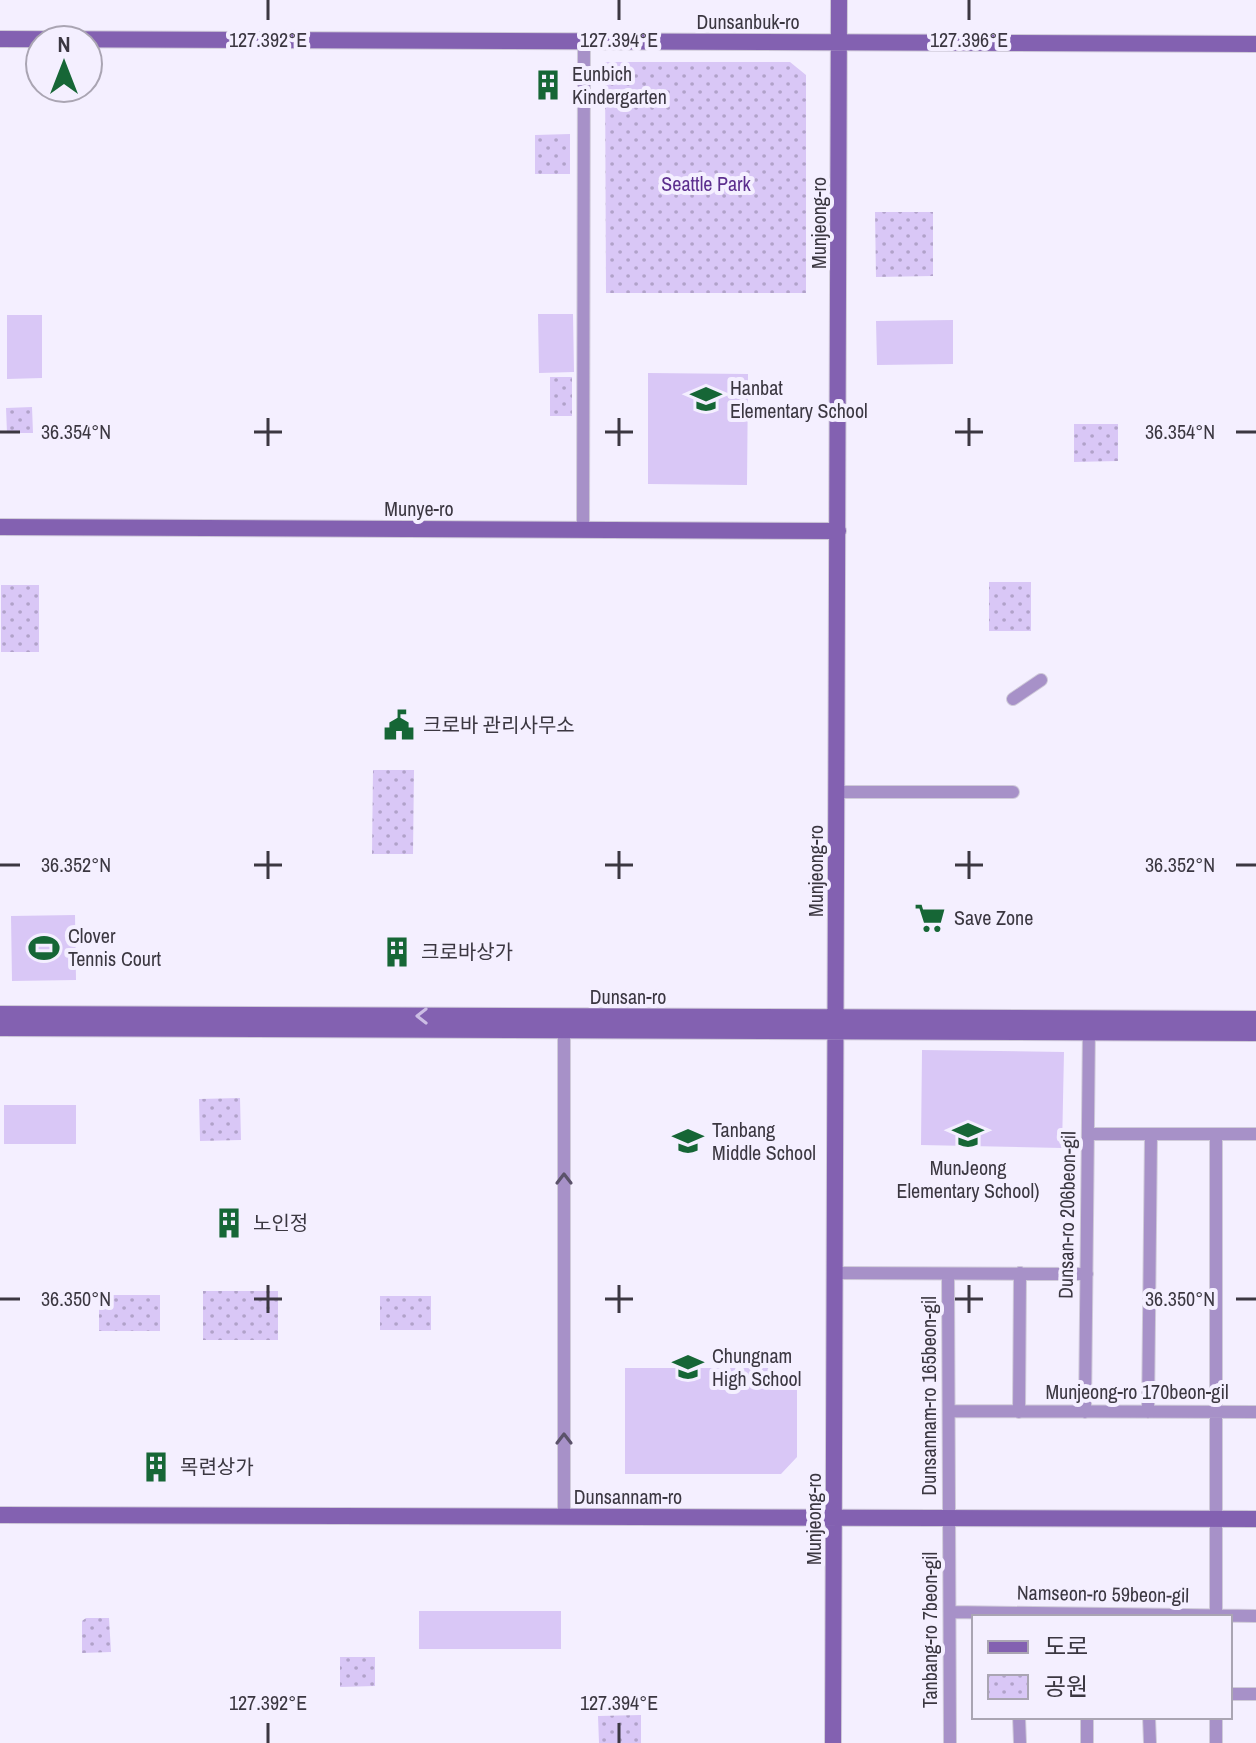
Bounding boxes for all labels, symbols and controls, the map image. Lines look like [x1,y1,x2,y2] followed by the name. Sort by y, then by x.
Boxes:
[697,8,800,35] street label: Dunsanbuk-ro
[24,24,104,104] north arrow
[229,26,307,53] text: 127.392°E
[580,26,658,53] text: 127.394°E
[930,26,1008,53] text: 127.396°E
[57,29,71,59] text: N
[572,60,667,110] place label: Eunbich Kindergarten
[531,68,565,102] building icon: Eunbich Kindergarten
[661,170,751,197] park label: Seattle Park
[805,177,832,269] street label: Munjeong-ro
[730,374,868,424] place label: Hanbat Elementary School
[689,382,723,416] school or university icon: Hanbat Elementary School
[41,418,111,445] text: 36.354°N
[1145,418,1215,445] text: 36.354°N
[384,495,454,522] street label: Munye-ro
[382,708,416,742] public building icon: 크로바 관리사무소
[423,711,575,738] place label: 크로바 관리사무소
[802,825,829,917] street label: Munjeong-ro
[41,851,111,878] text: 36.352°N
[1145,851,1215,878] text: 36.352°N
[913,901,947,935] supermarket icon: Save Zone
[954,904,1033,931] place label: Save Zone
[68,922,161,972] place label: Clover Tennis Court
[27,931,61,965] sports icon: Clover Tennis Court
[380,935,414,969] building icon: 크로바상가
[421,938,513,965] place label: 크로바상가
[590,983,666,1010] street label: Dunsan-ro
[415,1007,428,1025] one-way arrow
[712,1116,816,1166] place label: Tanbang Middle School
[951,1118,985,1152] school or university icon: MunJeong Elementary School)
[671,1124,705,1158] school or university icon: Tanbang Middle School
[1052,1131,1081,1299] street label: Dunsan-ro 206beon-gil
[896,1154,1040,1204] place label: MunJeong Elementary School)
[555,1172,573,1185] one-way arrow
[212,1206,246,1240] building icon: 노인정
[253,1209,308,1236] place label: 노인정
[41,1285,111,1312] text: 36.350°N
[1145,1285,1215,1312] text: 36.350°N
[915,1296,942,1496] street label: Dunsannam-ro 165beon-gil
[712,1342,801,1392] place label: Chungnam High School
[671,1350,705,1384] school or university icon: Chungnam High School
[1045,1378,1229,1405] street label: Munjeong-ro 170beon-gil
[555,1432,573,1445] one-way arrow
[139,1450,173,1484] building icon: 목련상가
[180,1453,254,1480] place label: 목련상가
[800,1473,827,1565] street label: Munjeong-ro
[574,1483,682,1510] street label: Dunsannam-ro
[916,1552,943,1708] street label: Tanbang-ro 7beon-gil
[1017,1578,1189,1609] street label: Namseon-ro 59beon-gil
[972,1615,1232,1719] legend
[1044,1630,1088,1662] text: 도로
[1044,1670,1088,1702] text: 공원
[229,1689,307,1716] text: 127.392°E
[580,1689,658,1716] text: 127.394°E

